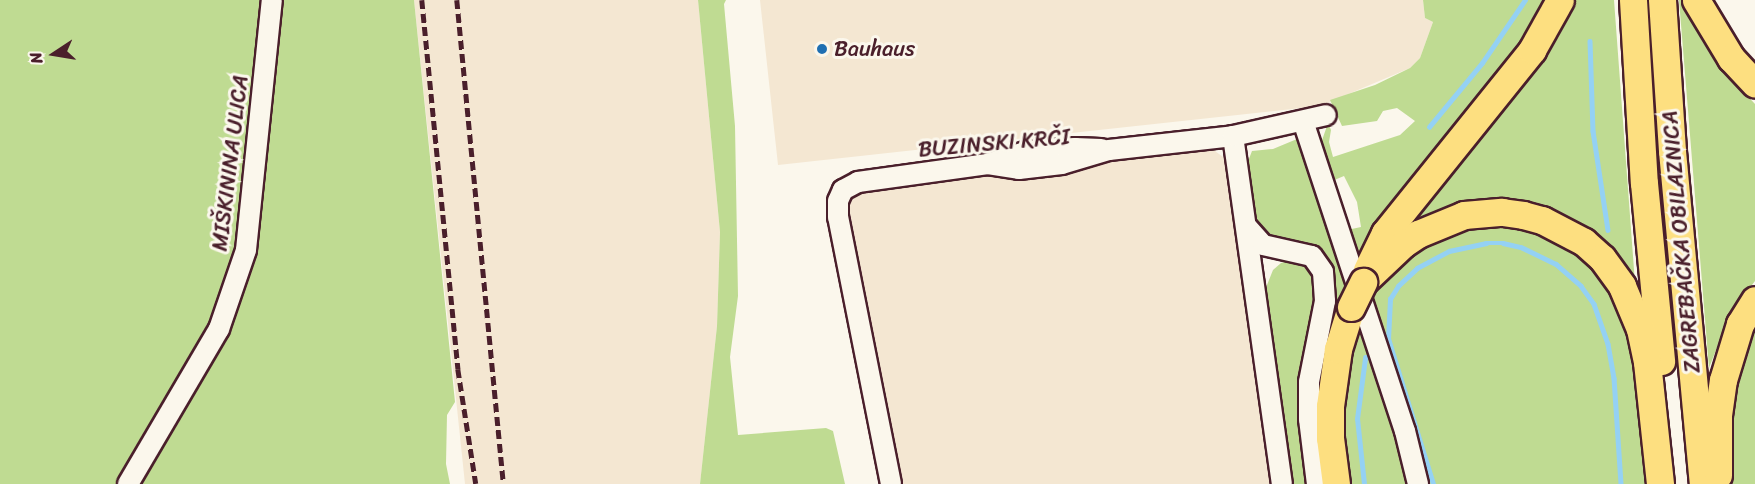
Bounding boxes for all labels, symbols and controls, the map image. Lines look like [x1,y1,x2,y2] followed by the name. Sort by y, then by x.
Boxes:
[24,24,84,84] north arrow
[834,36,915,62] place label: Bauhaus
[815,42,829,56] marker: Bauhaus
[21,49,51,66] text: N
[206,73,254,253] street label: MIŠKININA ULICA
[1656,109,1706,375] street label: ZAGREBAČKA OBILAZNICA
[917,123,1071,163] street label: BUZINSKI KRČI

